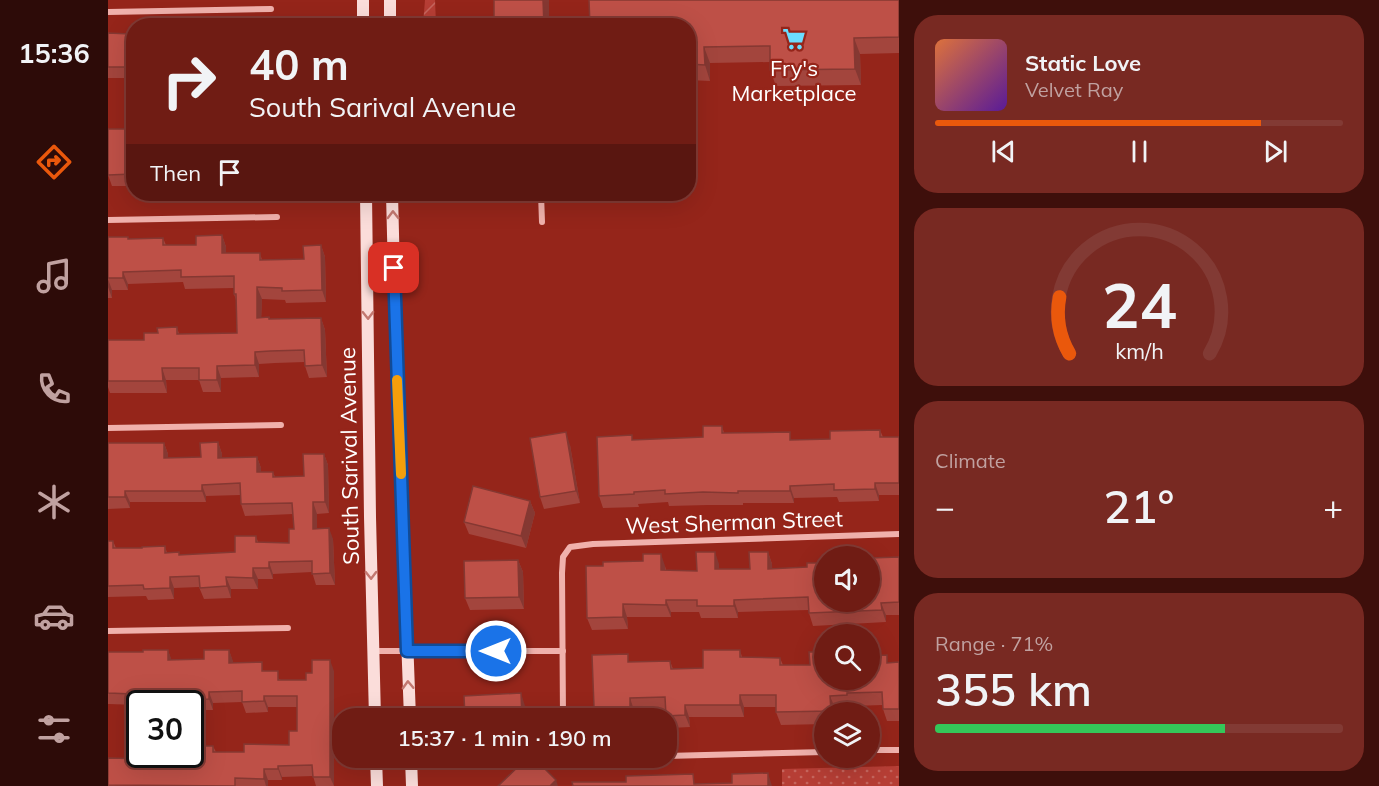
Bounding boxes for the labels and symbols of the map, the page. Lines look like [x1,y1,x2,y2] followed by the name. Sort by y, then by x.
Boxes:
[781,26,807,52] supermarket icon: Fry's Marketplace
[731,54,857,107] place label: Fry's Marketplace
[387,210,399,219] one-way arrow
[368,242,419,293] pin
[362,310,374,319] one-way arrow
[333,347,365,565] street label: South Sarival Avenue
[625,504,844,540] street label: West Sherman Street
[365,571,378,580] one-way arrow
[464,619,528,683] position arrow
[402,680,415,689] one-way arrow
[126,690,204,768] speed limit sign: 30

